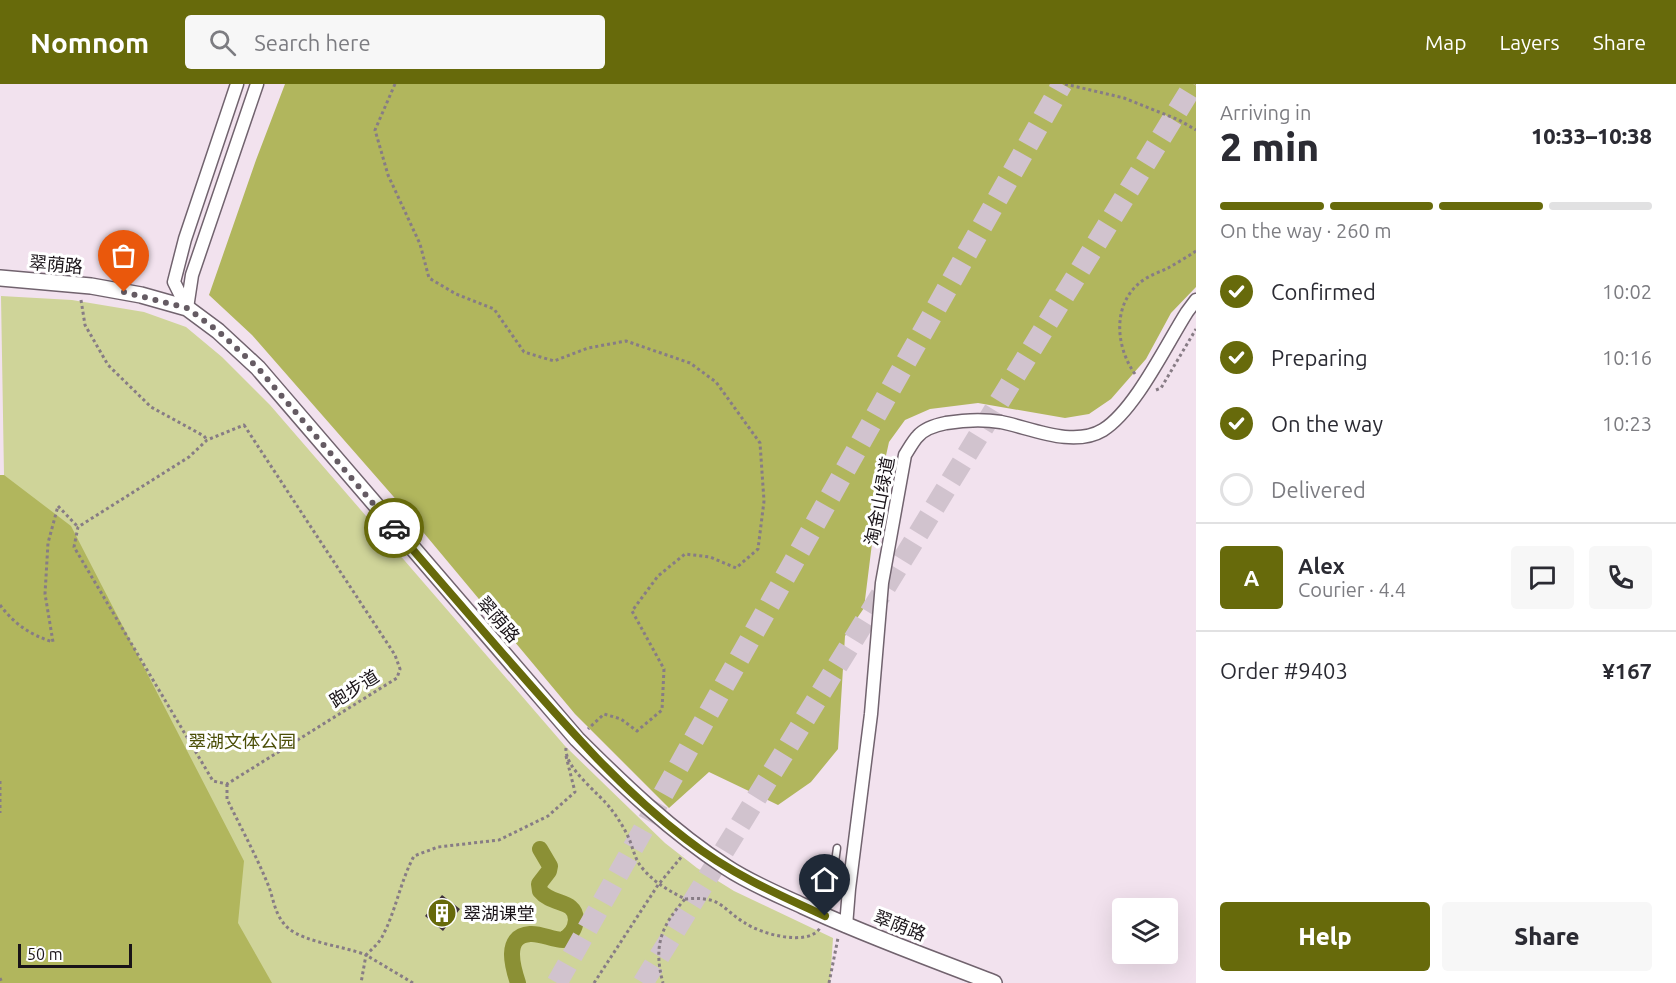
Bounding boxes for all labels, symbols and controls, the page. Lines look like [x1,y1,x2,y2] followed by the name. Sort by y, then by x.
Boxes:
[185,15,605,69] search box
[206,26,239,59] icon: search
[30,27,149,58] text: Nomnom
[254,30,371,55] text: Search here
[1425,30,1466,54] text: Map
[1499,30,1560,54] text: Layers
[1593,30,1646,54] text: Share
[1220,101,1311,124] text: Arriving in
[1531,123,1652,148] text: 10:33–10:38
[1220,125,1319,168] text: 2 min
[1220,219,1392,242] text: On the way · 260 m
[98,230,149,292] pin
[107,239,140,272] icon: bag
[28,252,84,276] street label: 翠荫路
[1220,275,1253,308] icon: check
[1271,279,1376,304] text: Confirmed
[1602,280,1652,303] text: 10:02
[1220,341,1253,374] icon: check
[1271,345,1368,370] text: Preparing
[1602,346,1652,369] text: 10:16
[1220,407,1253,440] icon: check
[1271,411,1383,436] text: On the way
[1602,412,1652,435] text: 10:23
[861,455,897,547] street label: 淘金山绿道
[1271,477,1366,502] text: Delivered
[364,498,424,558] courier
[378,512,411,545] icon: car
[1511,546,1574,609] button: chat
[1589,546,1652,609] button: phone
[1298,553,1345,578] text: Alex
[1244,565,1259,590] text: A
[1298,578,1406,601] text: Courier · 4.4
[474,592,524,646] street label: 翠荫路
[1220,658,1348,683] text: Order #9403
[1602,658,1652,683] text: ¥167
[326,665,382,711] street label: 跑步道
[188,731,296,751] park label: 翠湖文体公园
[799,854,850,916] pin
[808,863,841,896] icon: home
[426,897,458,929] building icon: 翠湖课堂
[1112,898,1178,964] map controls
[1112,898,1178,964] button: layers
[1220,902,1430,971] button: Help
[1442,902,1652,971] button: Share
[463,903,535,923] place label: 翠湖课堂
[871,906,929,944] street label: 翠荫路
[18,941,132,968] scale bar
[27,945,63,963] text: 50 m

